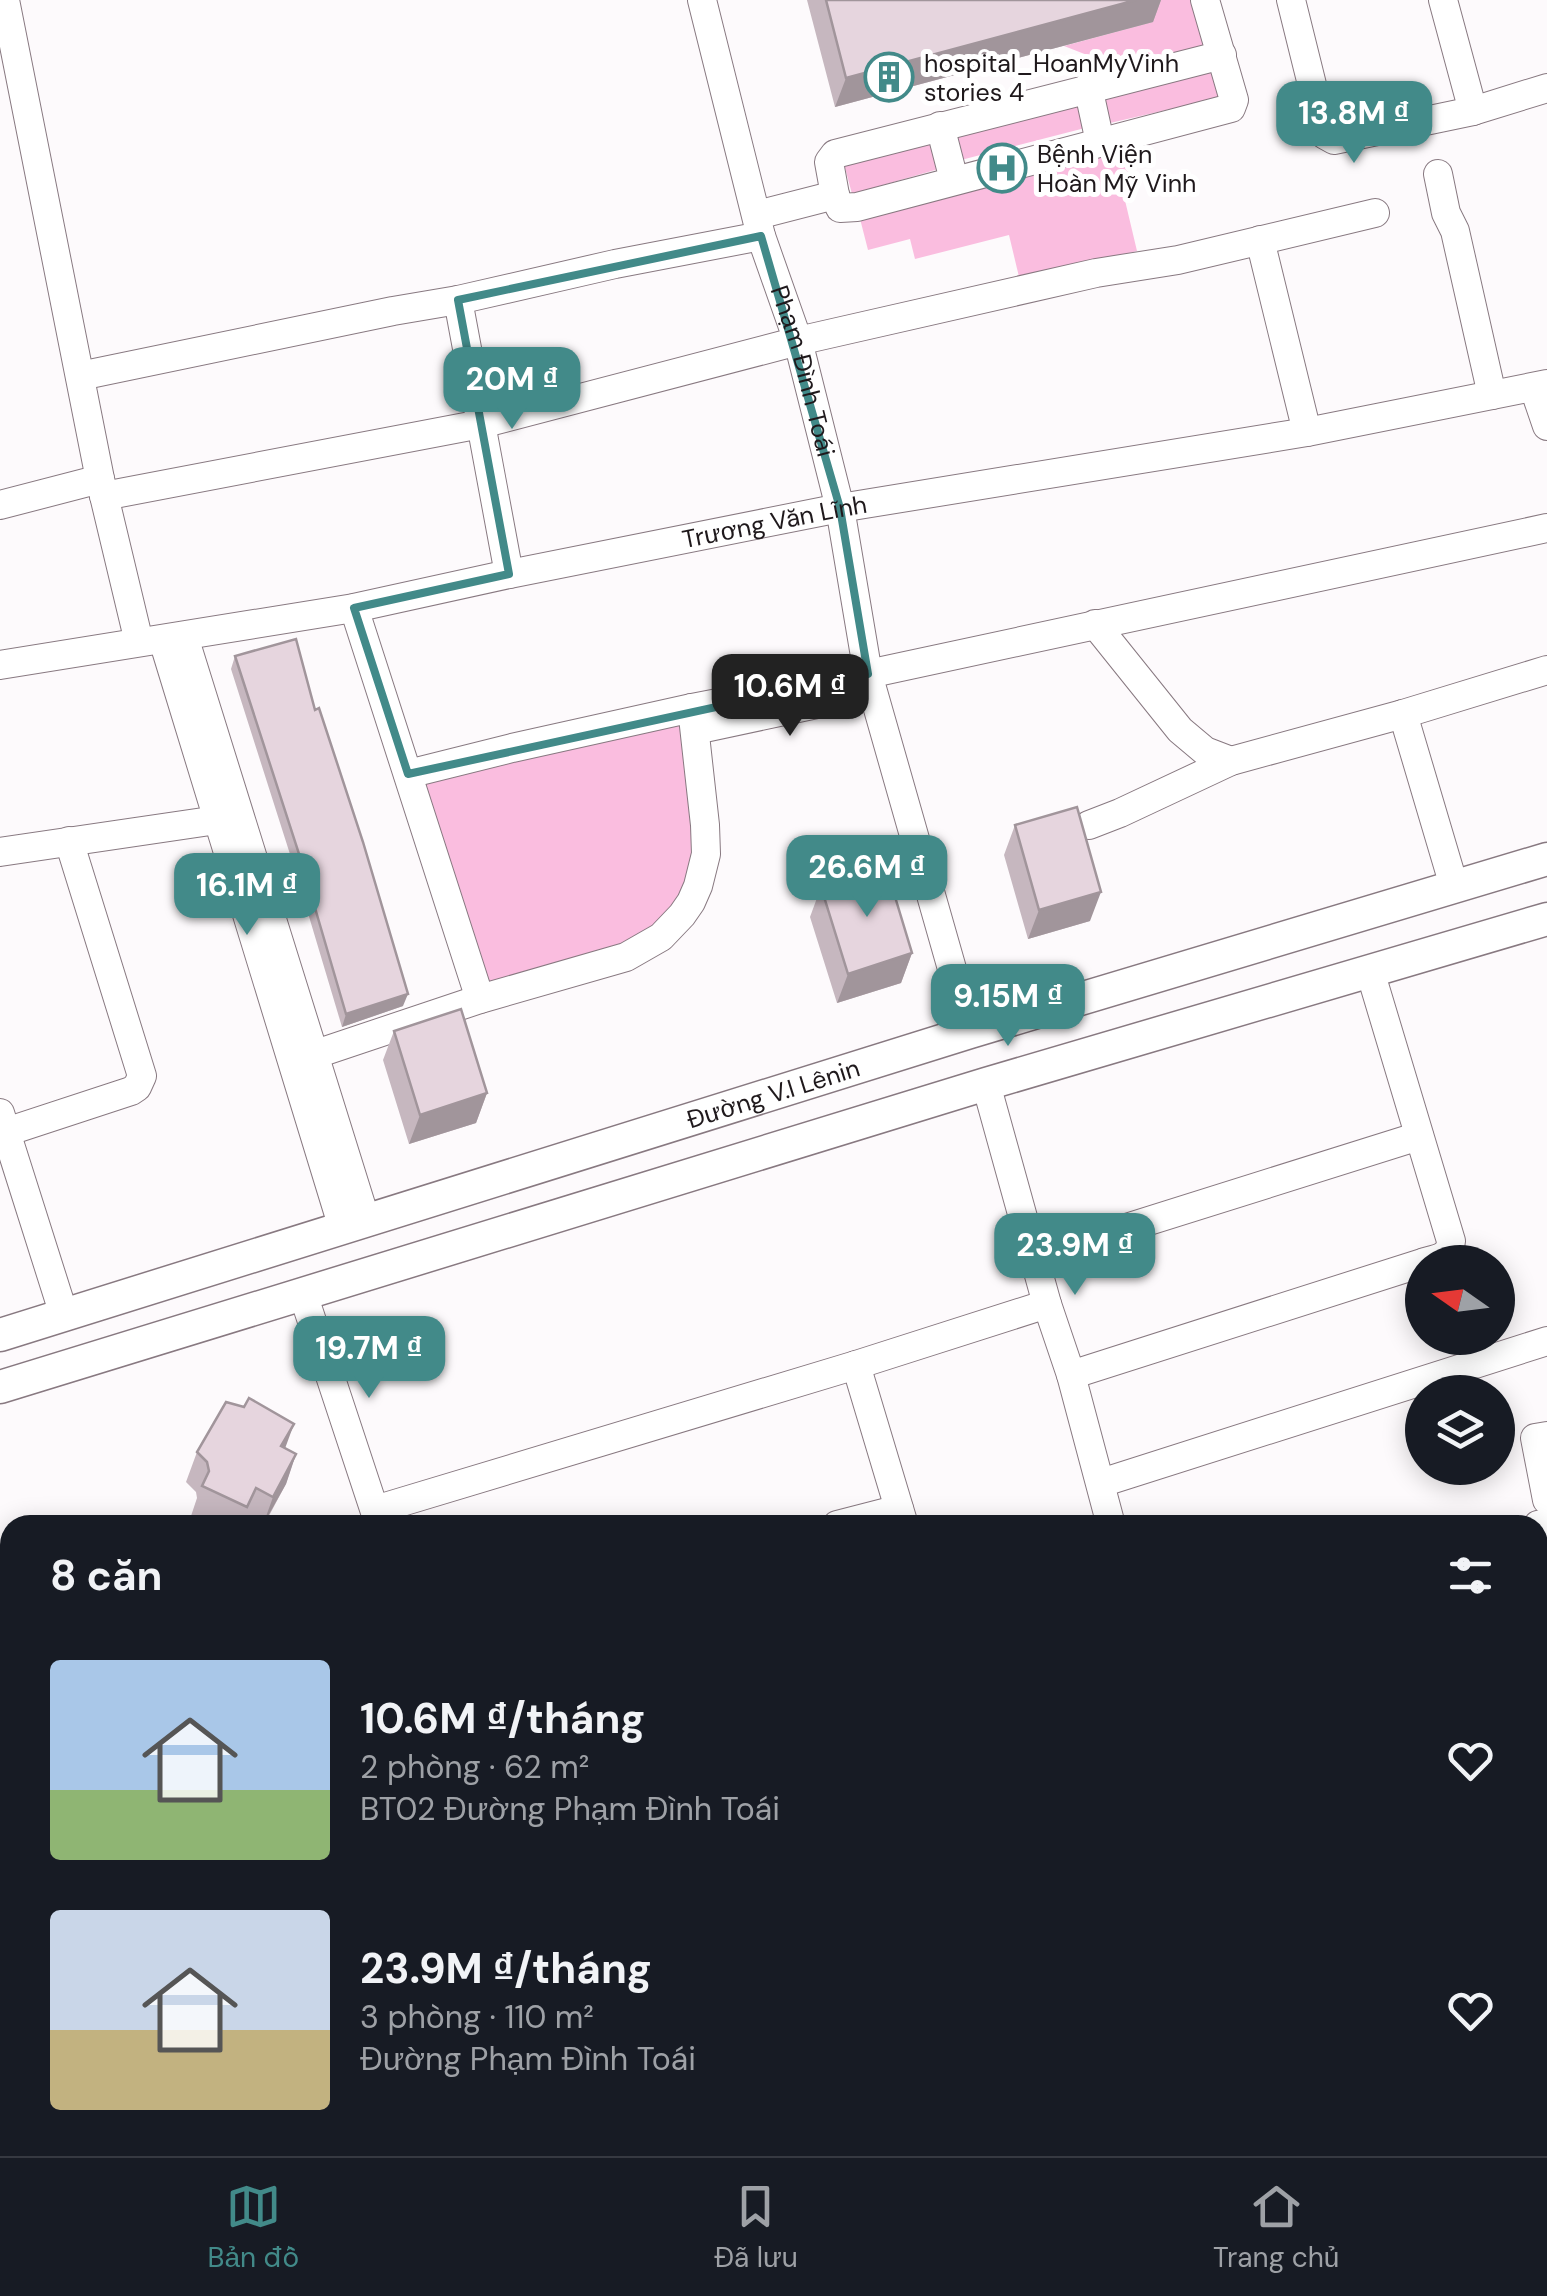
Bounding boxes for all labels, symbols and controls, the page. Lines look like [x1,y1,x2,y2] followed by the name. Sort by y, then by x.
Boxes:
[924,47,1179,109] place label: hospital_HoanMyVinh stories 4
[863,51,915,103] building icon: hospital_HoanMyVinh stories 4
[1262,81,1446,166] pin: 13.8M ₫
[1298,92,1410,134] text: 13.8M ₫
[1037,138,1196,200] place label: Bệnh Viện Hoàn Mỹ Vinh
[976,142,1028,194] hospital icon: Bệnh Viện Hoàn Mỹ Vinh
[763,281,843,460] street label: Phạm Đình Toái
[442,347,582,432] pin: 20M ₫
[465,358,559,400] text: 20M ₫
[679,487,869,556] street label: Trương Văn Lĩnh
[698,654,882,739] pin: 10.6M ₫
[734,665,846,707] text: 10.6M ₫
[775,835,959,920] pin: 26.6M ₫
[808,846,926,888] text: 26.6M ₫
[155,853,339,938] pin: 16.1M ₫
[196,864,298,906] text: 16.1M ₫
[916,964,1100,1049] pin: 9.15M ₫
[953,975,1063,1017] text: 9.15M ₫
[682,1051,864,1136] street label: Đường V.I Lênin
[983,1213,1167,1298] pin: 23.9M ₫
[1016,1224,1134,1266] text: 23.9M ₫
[1405,1245,1515,1355] north arrow
[1405,1245,1515,1485] map controls
[277,1316,461,1401] pin: 19.7M ₫
[315,1327,423,1369] text: 19.7M ₫
[1405,1375,1515,1485] button: layers
[50,1548,162,1603] text: 8 căn
[1443,1548,1498,1603] icon: filters
[360,1691,645,1746] text: 10.6M ₫/tháng
[130,1700,250,1820] icon: home
[1443,1733,1498,1788] icon: heart
[360,1746,589,1788] text: 2 phòng · 62 m²
[360,1788,780,1830] text: BT02 Đường Phạm Đình Toái
[360,1941,652,1996] text: 23.9M ₫/tháng
[130,1950,250,2070] icon: home
[1443,1983,1498,2038] icon: heart
[360,1996,594,2038] text: 3 phòng · 110 m²
[360,2038,696,2080] text: Đường Phạm Đình Toái
[208,2179,299,2276] tab: Bản đồ
[714,2179,798,2276] tab: Đã lưu
[1213,2179,1339,2276] tab: Trang chủ

